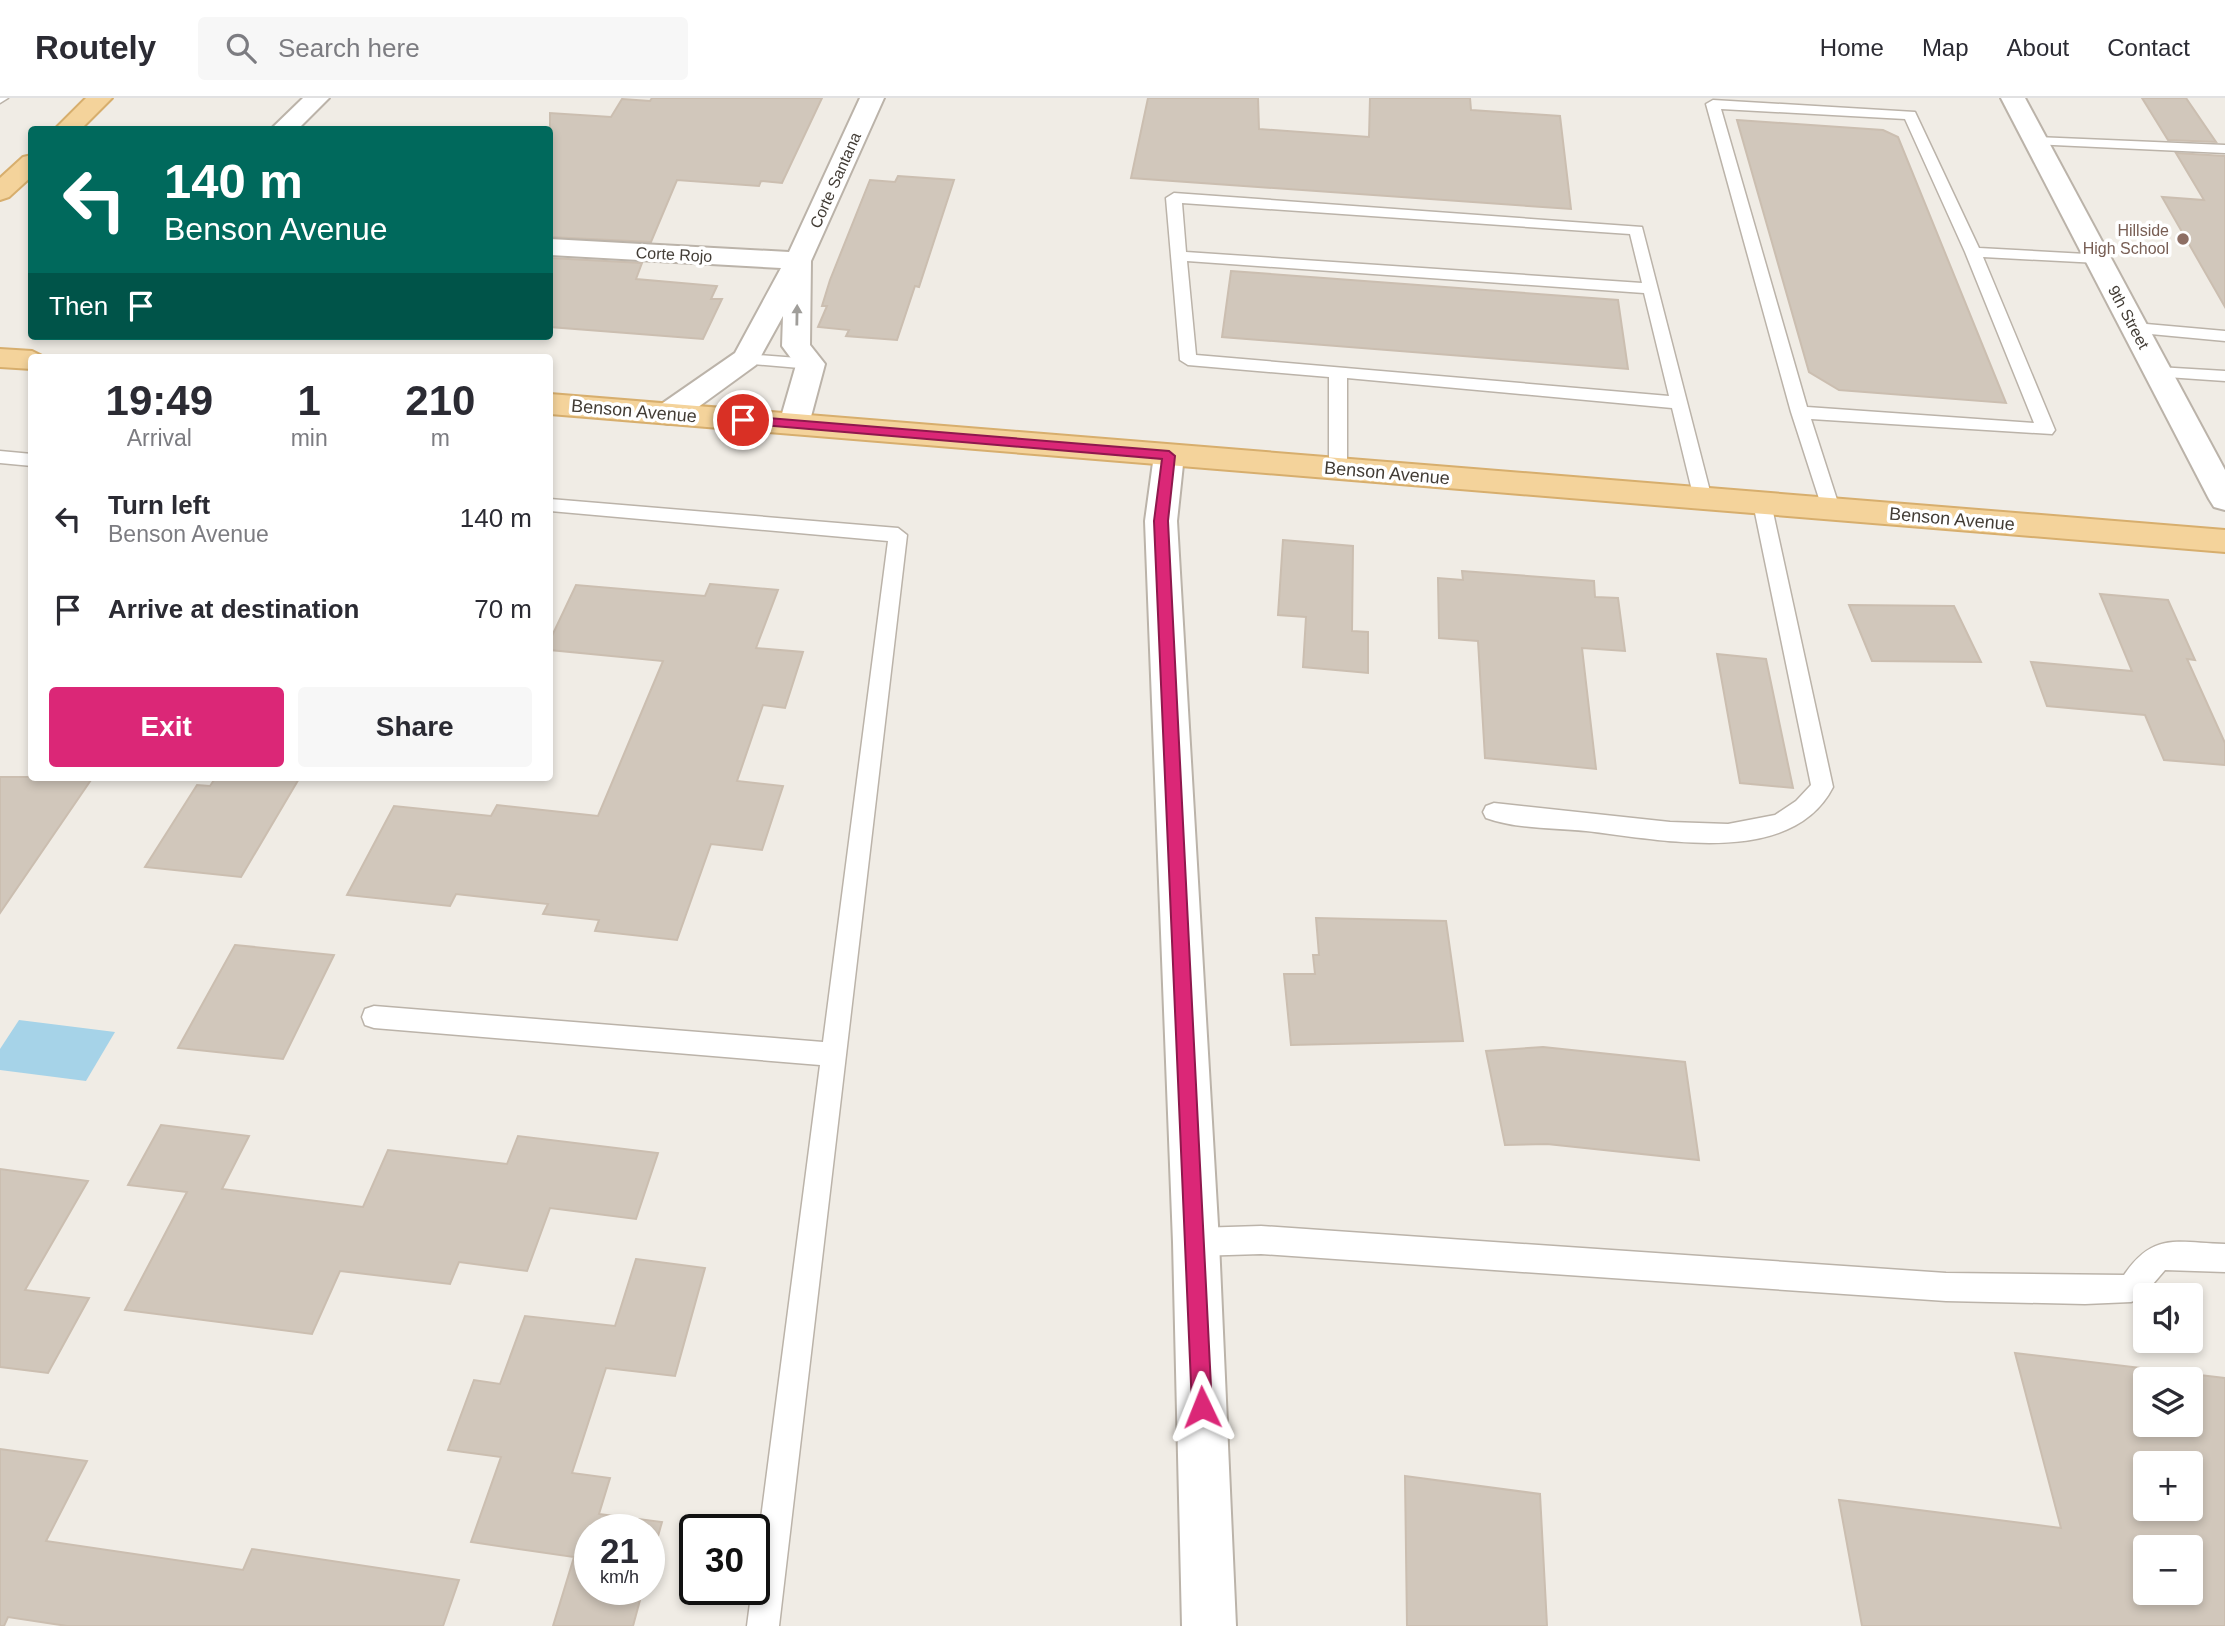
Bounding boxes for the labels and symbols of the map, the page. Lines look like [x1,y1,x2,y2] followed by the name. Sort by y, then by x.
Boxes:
[807,130,864,231] street label: Corte Santana
[2083,222,2169,257] place label: Hillside High School
[2175,231,2191,247] marker: Hillside High School
[635,244,713,265] street label: Corte Rojo
[2105,283,2153,352] street label: 9th Street
[791,304,803,326] one-way arrow
[713,390,773,450] pin
[570,396,698,426] street label: Benson Avenue
[1323,458,1451,488] street label: Benson Avenue
[1888,504,2016,534] street label: Benson Avenue
[1165,1370,1239,1444] position arrow
[679,1514,770,1605] speed limit sign: 30

